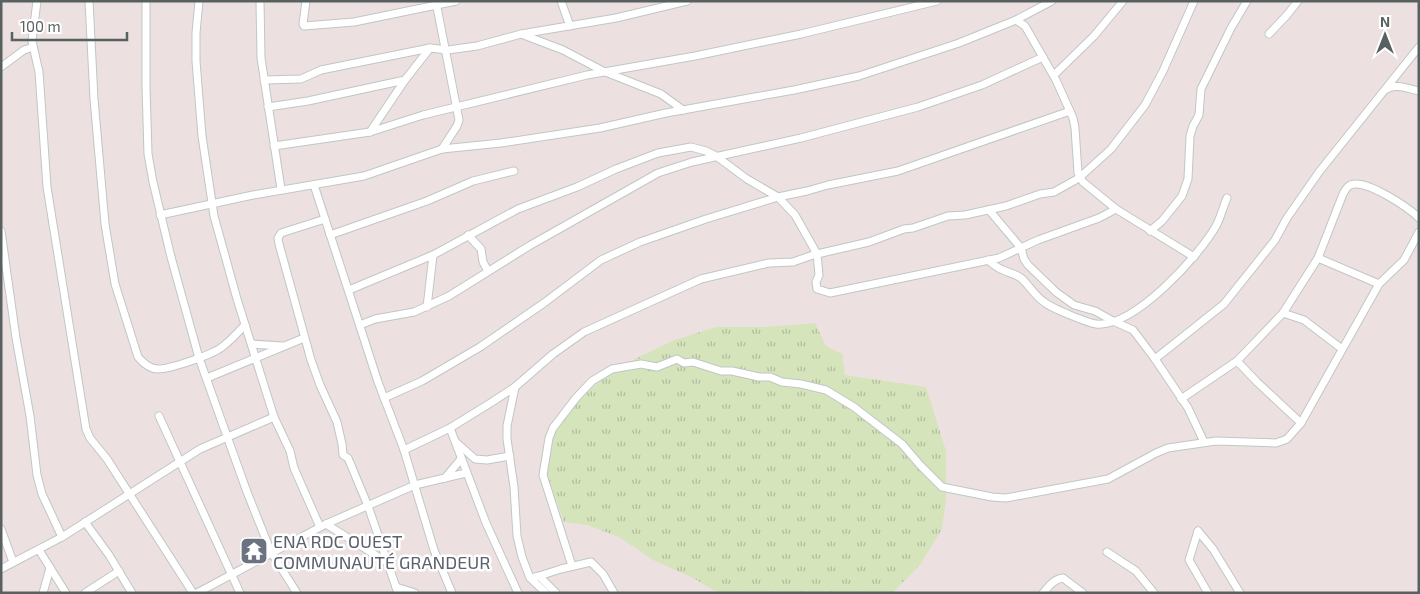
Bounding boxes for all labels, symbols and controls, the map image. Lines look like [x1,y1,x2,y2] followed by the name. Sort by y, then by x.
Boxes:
[12,10,128,42] scale bar
[1360,10,1410,60] north arrow
[1380,13,1390,30] text: N
[20,17,61,35] text: 100 m
[273,530,490,573] place label: ENA RDC OUEST COMMUNAUTÉ GRANDEUR
[239,536,269,566] temple icon: ENA RDC OUEST COMMUNAUTÉ GRANDEUR

